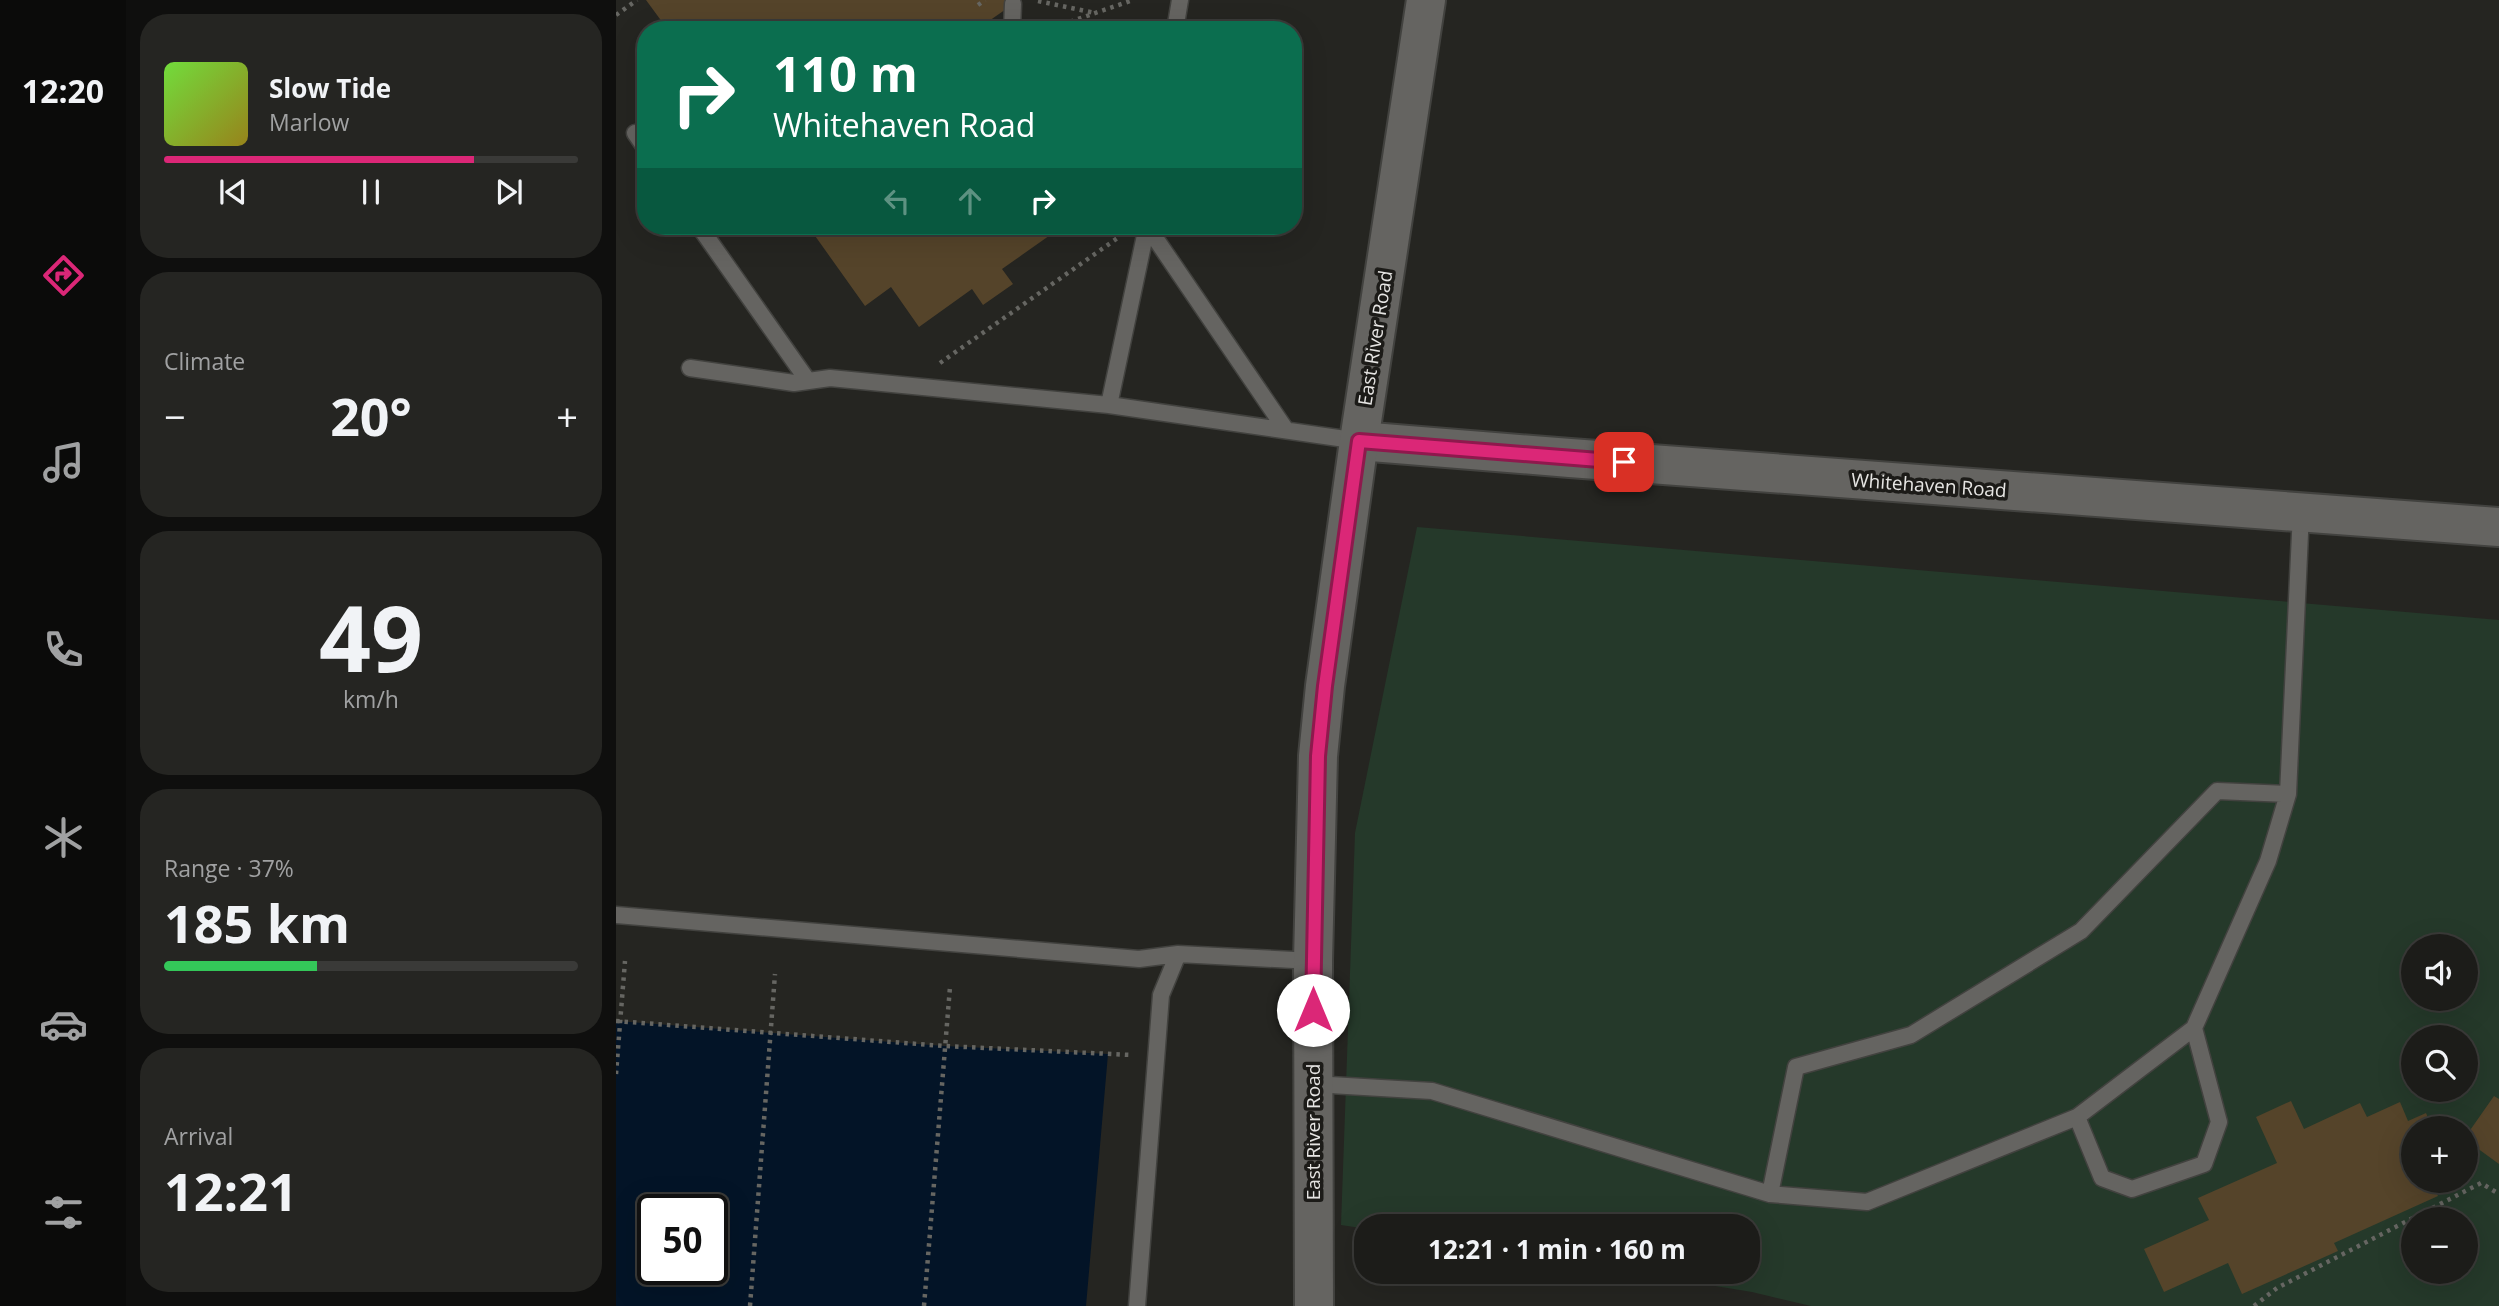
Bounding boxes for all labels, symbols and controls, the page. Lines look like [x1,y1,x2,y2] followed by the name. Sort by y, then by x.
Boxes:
[773,40,918,106] text: 110 m
[658,49,749,140] icon: right
[22,69,104,112] text: 12:20
[269,70,391,106] text: Slow Tide
[773,103,1035,146] text: Whitehaven Road
[269,106,349,138] text: Marlow
[214,173,252,211] icon: previous
[352,173,390,211] icon: pause
[490,173,528,211] icon: next
[878,182,916,220] icon: left
[951,182,989,220] icon: ahead
[1024,182,1062,220] icon: right
[39,251,88,300] icon: directions
[1351,269,1399,407] street label: East River Road
[164,345,245,377] text: Climate
[330,380,412,451] text: 20°
[164,390,186,442] text: −
[556,390,578,442] text: +
[1594,432,1654,492] pin
[39,438,88,487] icon: music
[1605,443,1643,481] icon: arrive
[1850,467,2008,503] street label: Whitehaven Road
[319,575,423,699] text: 49
[39,625,88,674] icon: phone
[343,683,399,715] text: km/h
[39,813,88,862] icon: climate
[164,852,294,884] text: Range · 37%
[164,887,350,958] text: 185 km
[2401,934,2478,1284] map controls
[2401,934,2478,1011] button: sound
[1276,973,1350,1047] position arrow
[39,1000,88,1049] icon: car
[2401,1025,2478,1102] button: search
[1300,1064,1326,1200] street label: East River Road
[2401,1116,2478,1193] button: +
[164,1120,233,1152] text: Arrival
[164,1155,298,1226] text: 12:21
[39,1188,88,1237] icon: filters
[637,1194,728,1285] speed limit sign: 50
[2401,1207,2478,1284] button: −
[1428,1231,1686,1267] text: 12:21 · 1 min · 160 m

